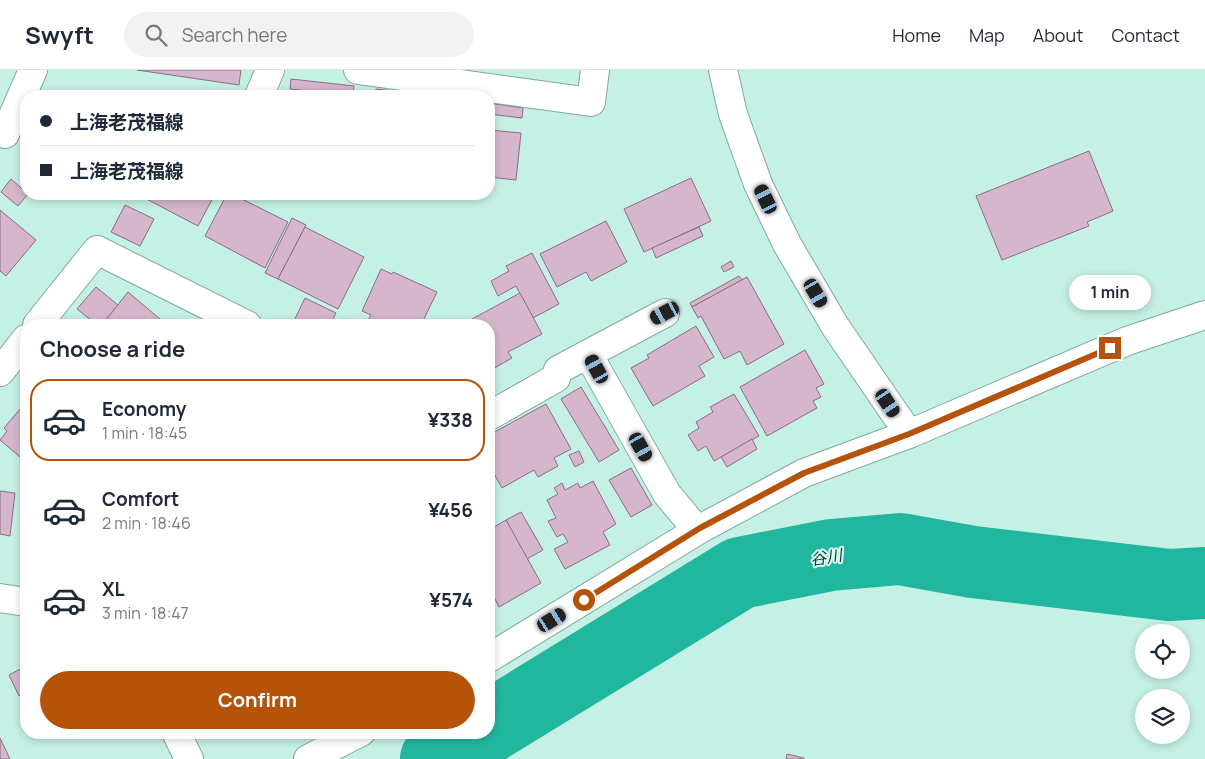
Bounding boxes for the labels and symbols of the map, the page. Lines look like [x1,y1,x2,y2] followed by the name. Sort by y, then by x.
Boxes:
[752,182,779,216] car
[802,276,829,310] car
[1069,276,1151,310] callout: 1 min
[648,299,681,327] car
[1099,337,1121,359] route end
[583,352,610,386] car
[873,386,902,420] car
[627,430,654,464] car
[808,543,845,570] water label: 谷川
[573,589,595,611] route start
[535,606,568,634] car

